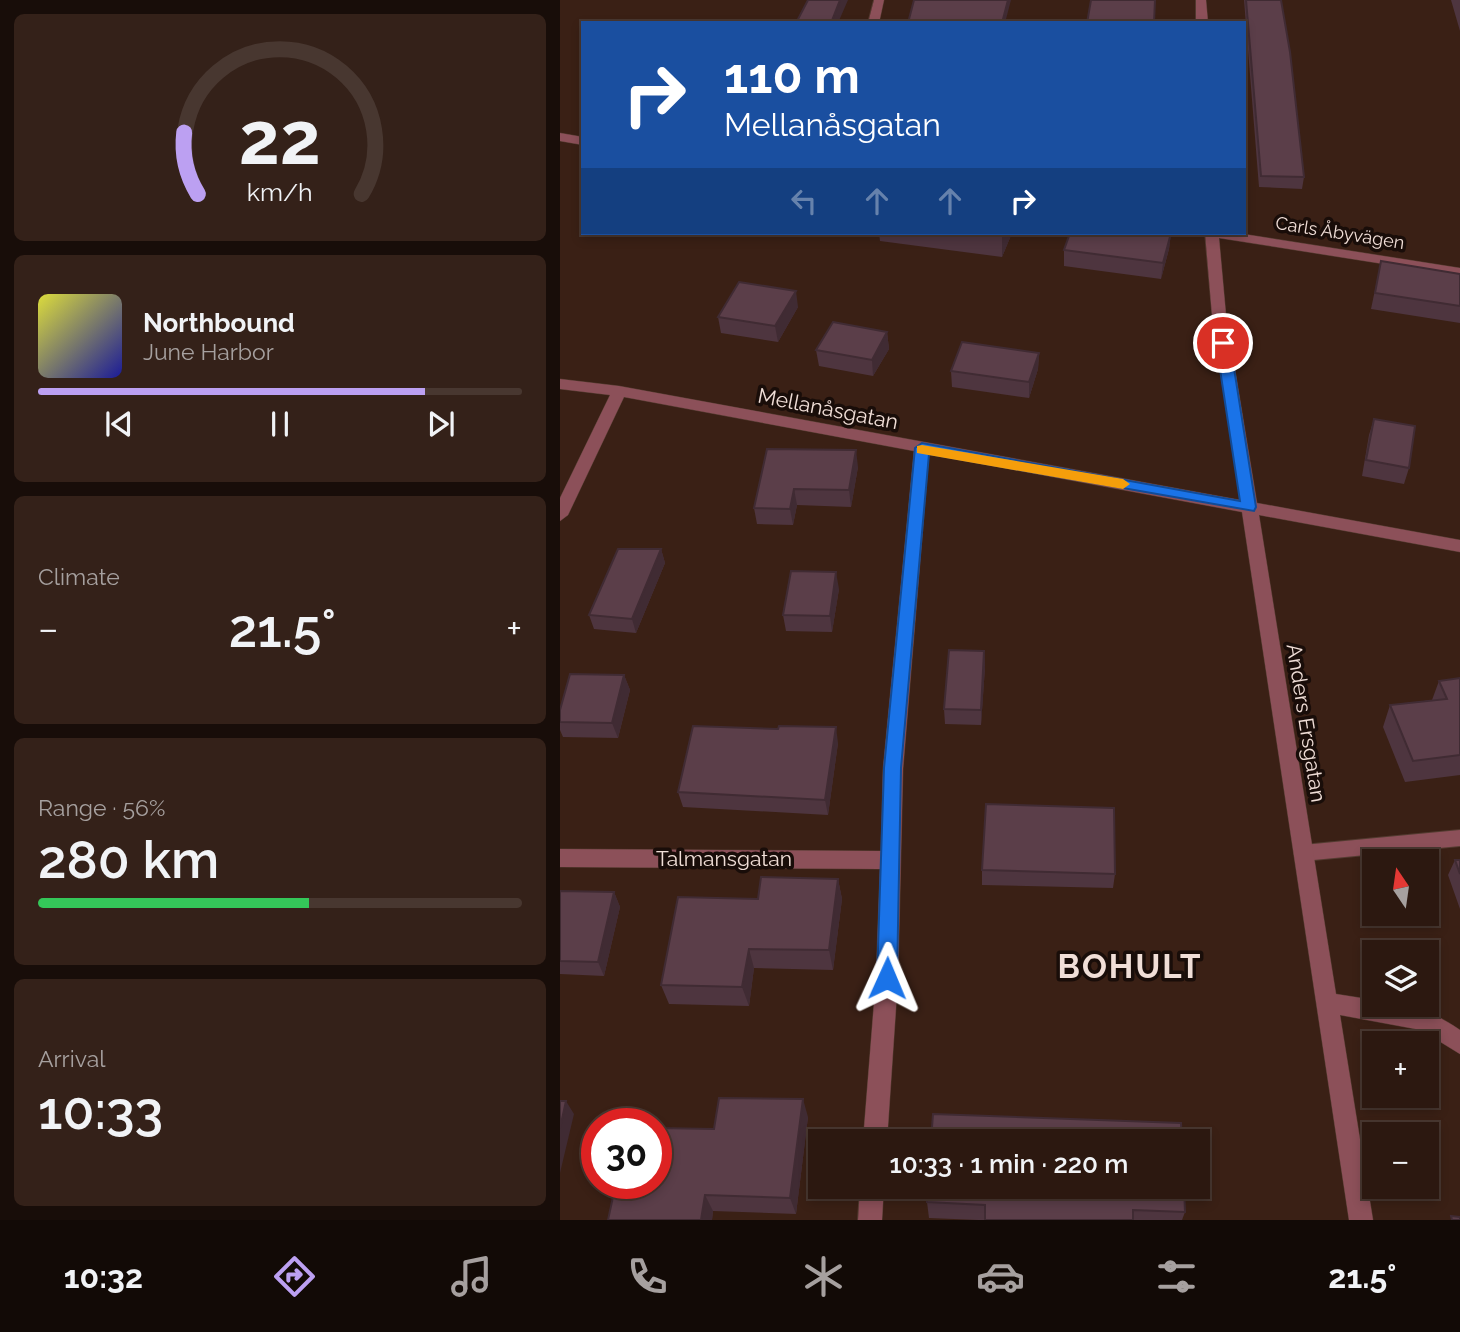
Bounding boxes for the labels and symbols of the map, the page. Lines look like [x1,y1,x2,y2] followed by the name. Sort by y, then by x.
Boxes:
[1274,211,1406,253] street label: Carls Åbyvägen
[1193,313,1253,373] pin
[756,383,900,434] street label: Mellanåsgatan
[1282,642,1331,804] street label: Anders Ersgatan
[656,846,792,871] street label: Talmansgatan
[1362,849,1438,926] north arrow
[850,941,924,1015] position arrow
[1057,947,1203,986] district label: BOHULT
[581,1108,672,1199] speed limit sign: 30

